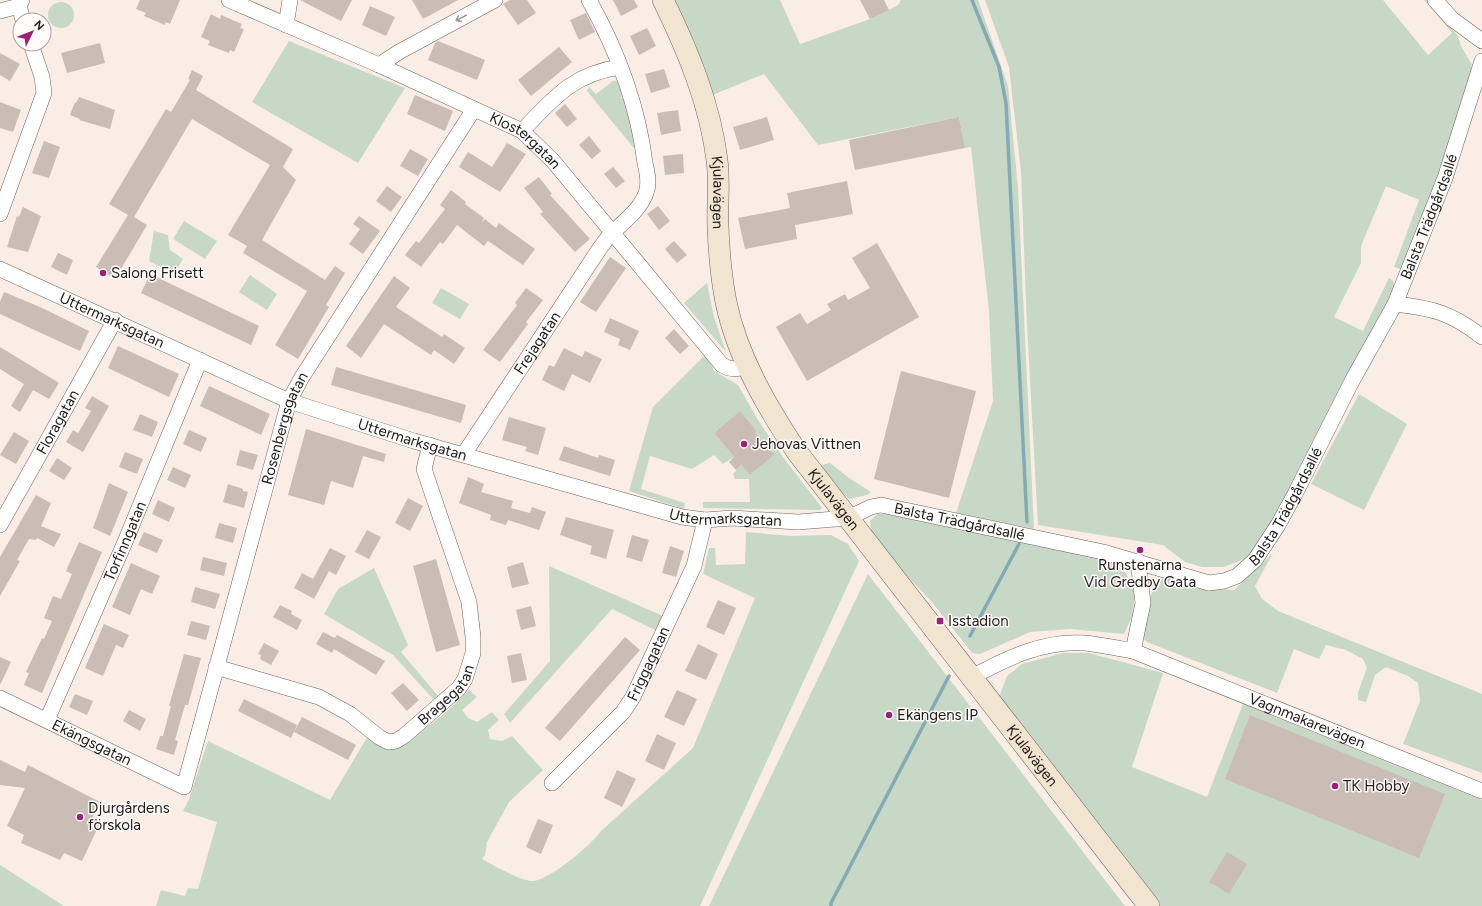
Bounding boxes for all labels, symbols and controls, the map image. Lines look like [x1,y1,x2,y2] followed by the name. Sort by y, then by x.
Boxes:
[12,12,52,52] north arrow
[455,15,467,23] one-way arrow
[31,18,47,33] text: N
[487,108,565,173] street label: Klostergatan
[1397,152,1461,282] street label: Balsta Trädgårdsallé
[708,155,727,229] street label: Kjulavägen
[111,264,204,282] place label: Salong Frisett
[98,268,108,278] marker: Salong Frisett
[57,288,167,352] street label: Uttermarksgatan
[510,308,564,378] street label: Frejagatan
[258,369,312,487] street label: Rosenbergsgatan
[33,387,83,457] street label: Floragatan
[356,415,469,465] street label: Uttermarksgatan
[752,435,861,453] place label: Jehovas Vittnen
[739,439,749,449] marker: Jehovas Vittnen
[1245,444,1326,570] street label: Balsta Trädgårdsallé
[804,465,863,534] street label: Kjulavägen
[100,499,150,584] street label: Torfinngatan
[893,499,1026,544] street label: Balsta Trädgårdsallé
[667,505,782,530] street label: Uttermarksgatan
[1135,545,1145,555] marker: Runstenarna Vid Gredby Gata
[1084,556,1196,591] place label: Runstenarna Vid Gredby Gata
[948,612,1009,630] place label: Isstadion
[935,616,945,626] marker: Isstadion
[623,624,673,704] street label: Friggagatan
[414,663,478,729] street label: Bragegatan
[1246,689,1368,752] street label: Vagnmakarevägen
[897,706,978,724] place label: Ekängens IP
[884,710,894,720] marker: Ekängens IP
[49,716,135,769] street label: Ekängsgatan
[1003,721,1062,790] street label: Kjulavägen
[1343,777,1409,795] place label: TK Hobby
[1330,781,1340,791] marker: TK Hobby
[88,799,170,834] place label: Djurgårdens förskola
[75,812,85,822] marker: Djurgårdens förskola

